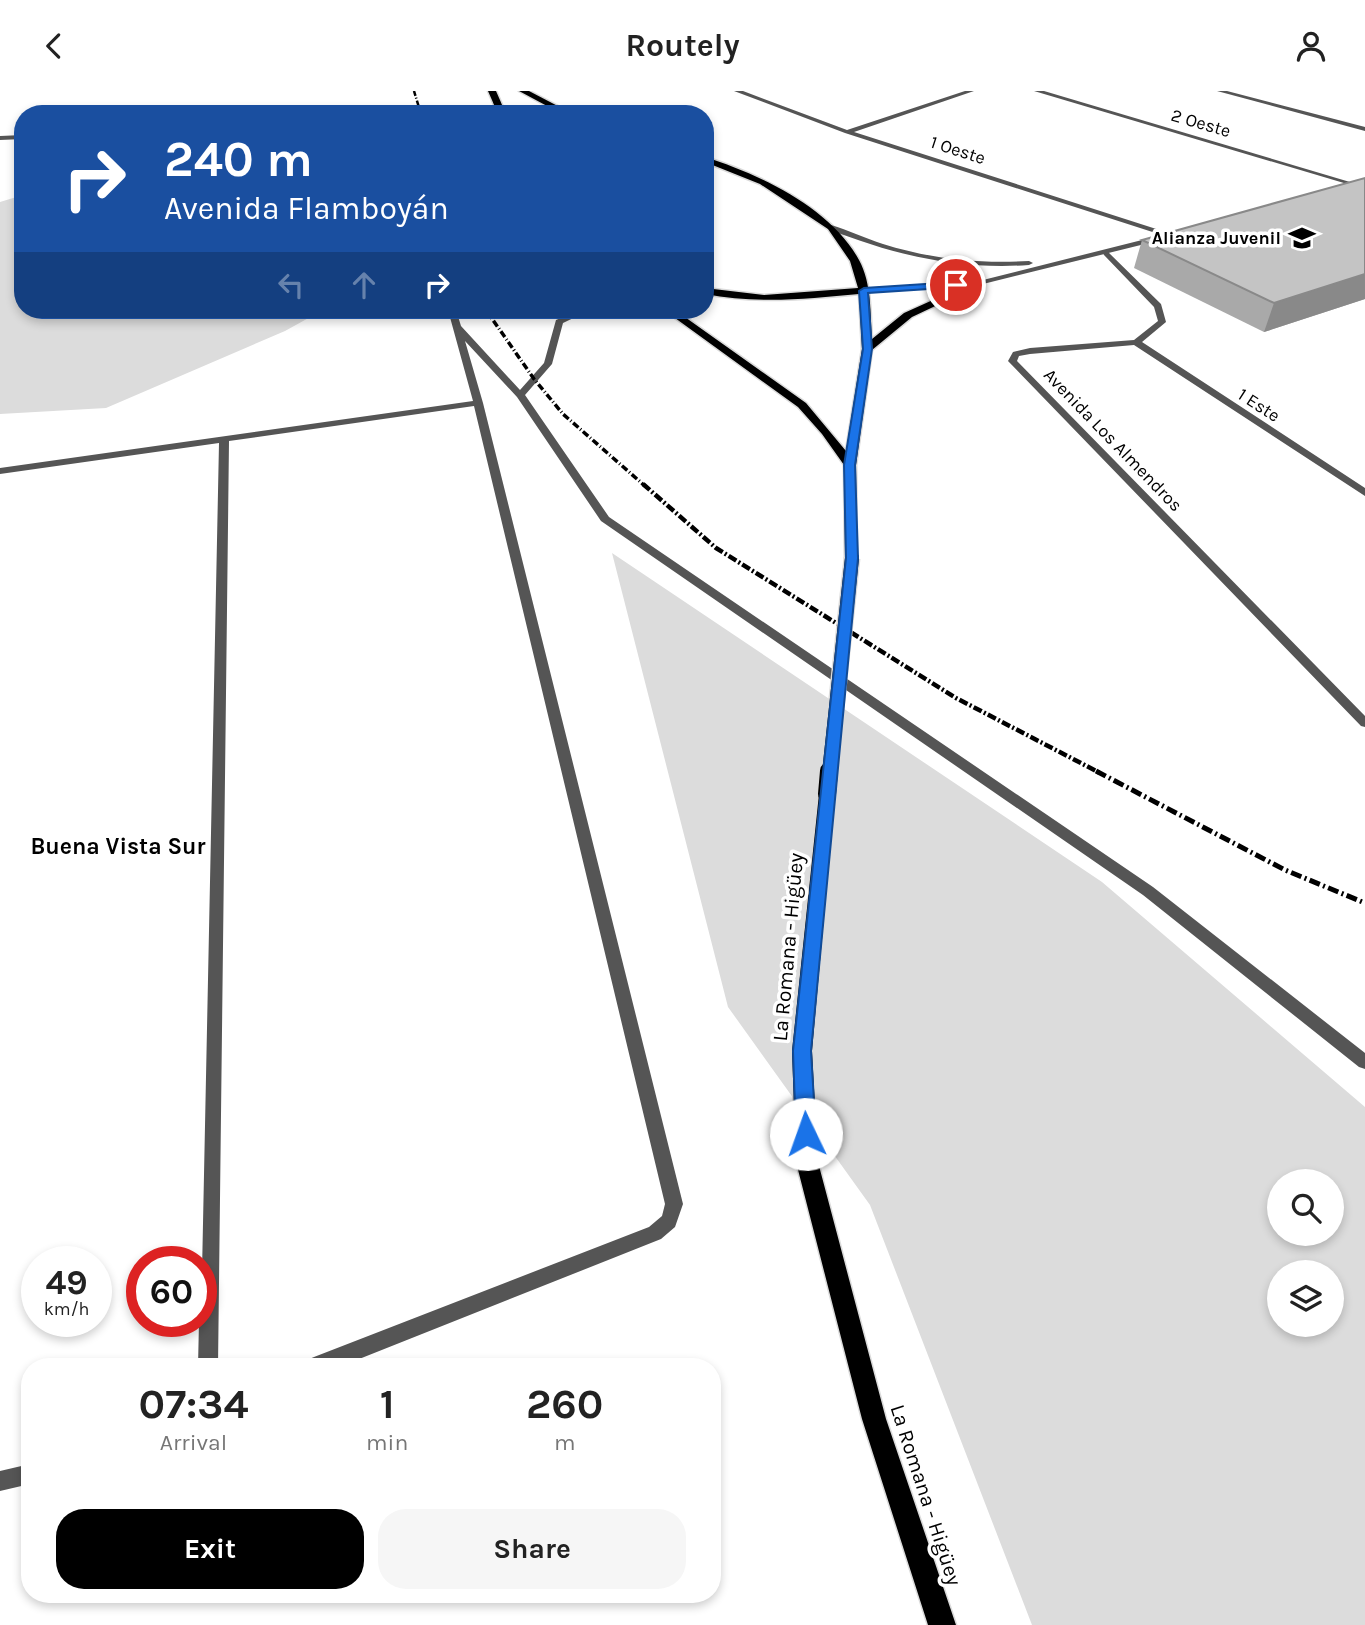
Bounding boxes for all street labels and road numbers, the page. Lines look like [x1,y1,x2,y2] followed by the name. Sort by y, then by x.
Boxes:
[1169,104,1233,142] street label: 2 Oeste
[928,131,988,169] street label: 1 Oeste
[1039,364,1187,516] street label: Avenida Los Almendros
[1234,383,1284,427] street label: 1 Este
[768,852,808,1042] street label: La Romana - Higüey
[885,1401,967,1589] street label: La Romana - Higüey

